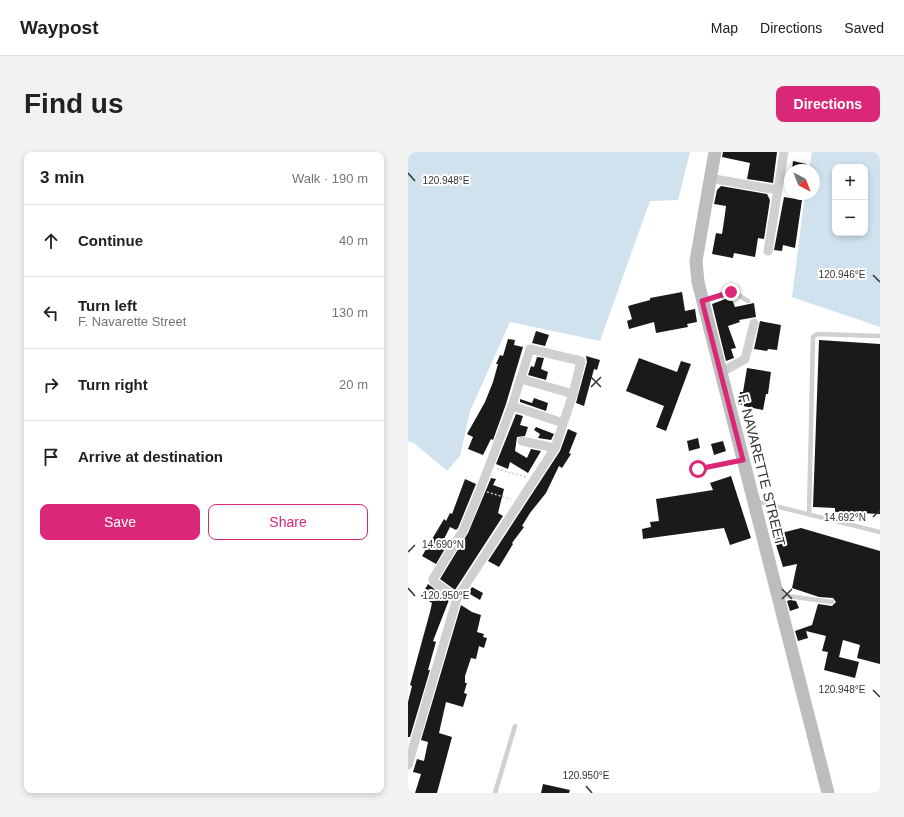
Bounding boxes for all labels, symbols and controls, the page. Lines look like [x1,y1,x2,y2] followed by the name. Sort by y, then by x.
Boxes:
[20,17,98,38] text: Waypost
[711,20,738,36] text: Map
[760,20,822,36] text: Directions
[844,20,884,36] text: Saved
[776,86,880,122] button: Directions
[24,88,124,119] text: Find us
[784,164,820,200] north arrow
[832,164,868,236] map controls
[832,164,868,200] button: +
[40,168,84,187] text: 3 min
[292,171,368,186] text: Walk · 190 m
[423,175,470,186] text: 120.948°E
[832,200,868,236] button: −
[40,230,62,252] icon: ahead
[78,232,143,249] text: Continue
[339,233,368,248] text: 40 m
[819,269,866,280] text: 120.946°E
[722,283,740,301] route end
[78,297,137,314] text: Turn left
[40,302,62,324] icon: left
[332,305,368,320] text: 130 m
[78,314,186,329] text: F. Navarette Street
[40,374,62,396] icon: right
[78,376,148,393] text: Turn right
[339,377,368,392] text: 20 m
[735,392,789,548] street label: F. NAVARETTE STREET
[40,446,62,468] icon: arrive
[78,448,223,465] text: Arrive at destination
[689,460,707,478] route start
[40,504,200,540] button: Save
[208,504,368,540] button: Share
[824,512,866,523] text: 14.692°N
[422,539,464,550] text: 14.690°N
[423,590,470,601] text: 120.950°E
[819,684,866,695] text: 120.948°E
[563,770,610,781] text: 120.950°E

